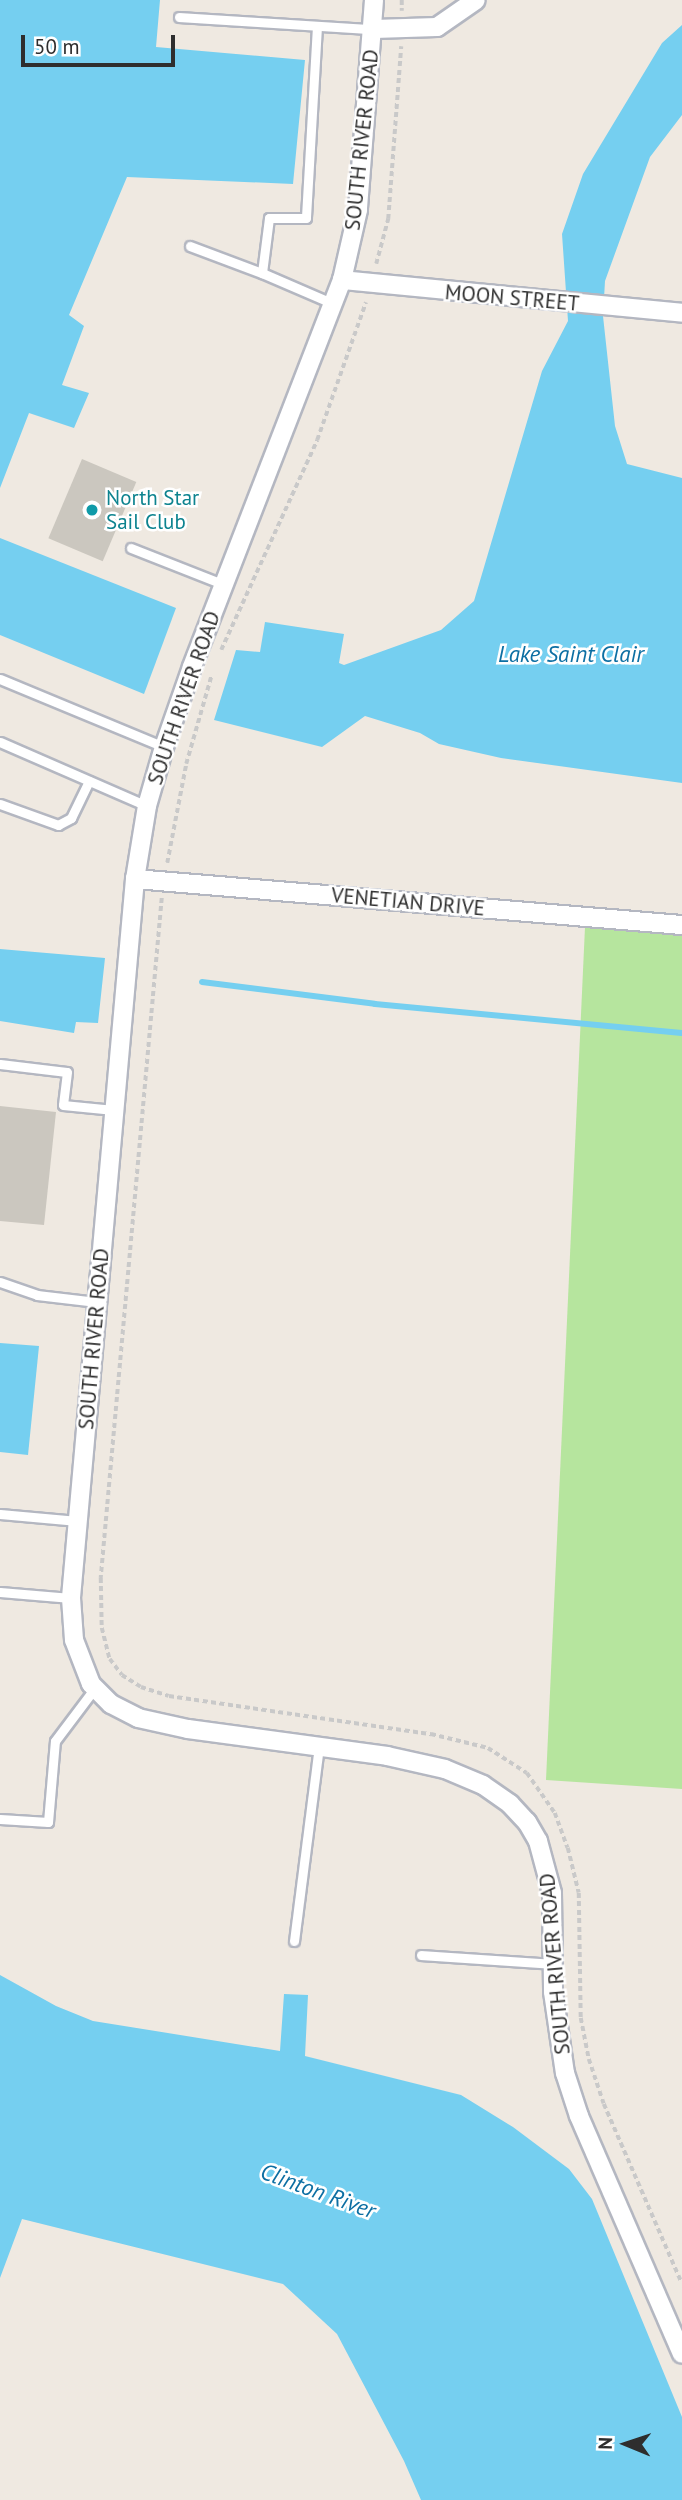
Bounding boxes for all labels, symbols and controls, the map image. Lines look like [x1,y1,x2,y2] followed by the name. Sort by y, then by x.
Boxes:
[24,21,178,65] scale bar
[34,33,80,60] text: 50 m
[340,48,384,232] street label: SOUTH RIVER ROAD
[444,280,580,316] street label: MOON STREET
[106,485,199,535] place label: North Star Sail Club
[84,502,100,518] marker: North Star Sail Club
[142,608,226,788] street label: SOUTH RIVER ROAD
[498,640,644,668] water label: Lake Saint Clair
[330,883,486,921] street label: VENETIAN DRIVE
[74,1247,114,1431] street label: SOUTH RIVER ROAD
[535,1872,575,2056] street label: SOUTH RIVER ROAD
[257,2157,379,2225] water label: Clinton River
[591,2409,661,2479] north arrow
[593,2437,617,2450] text: N

